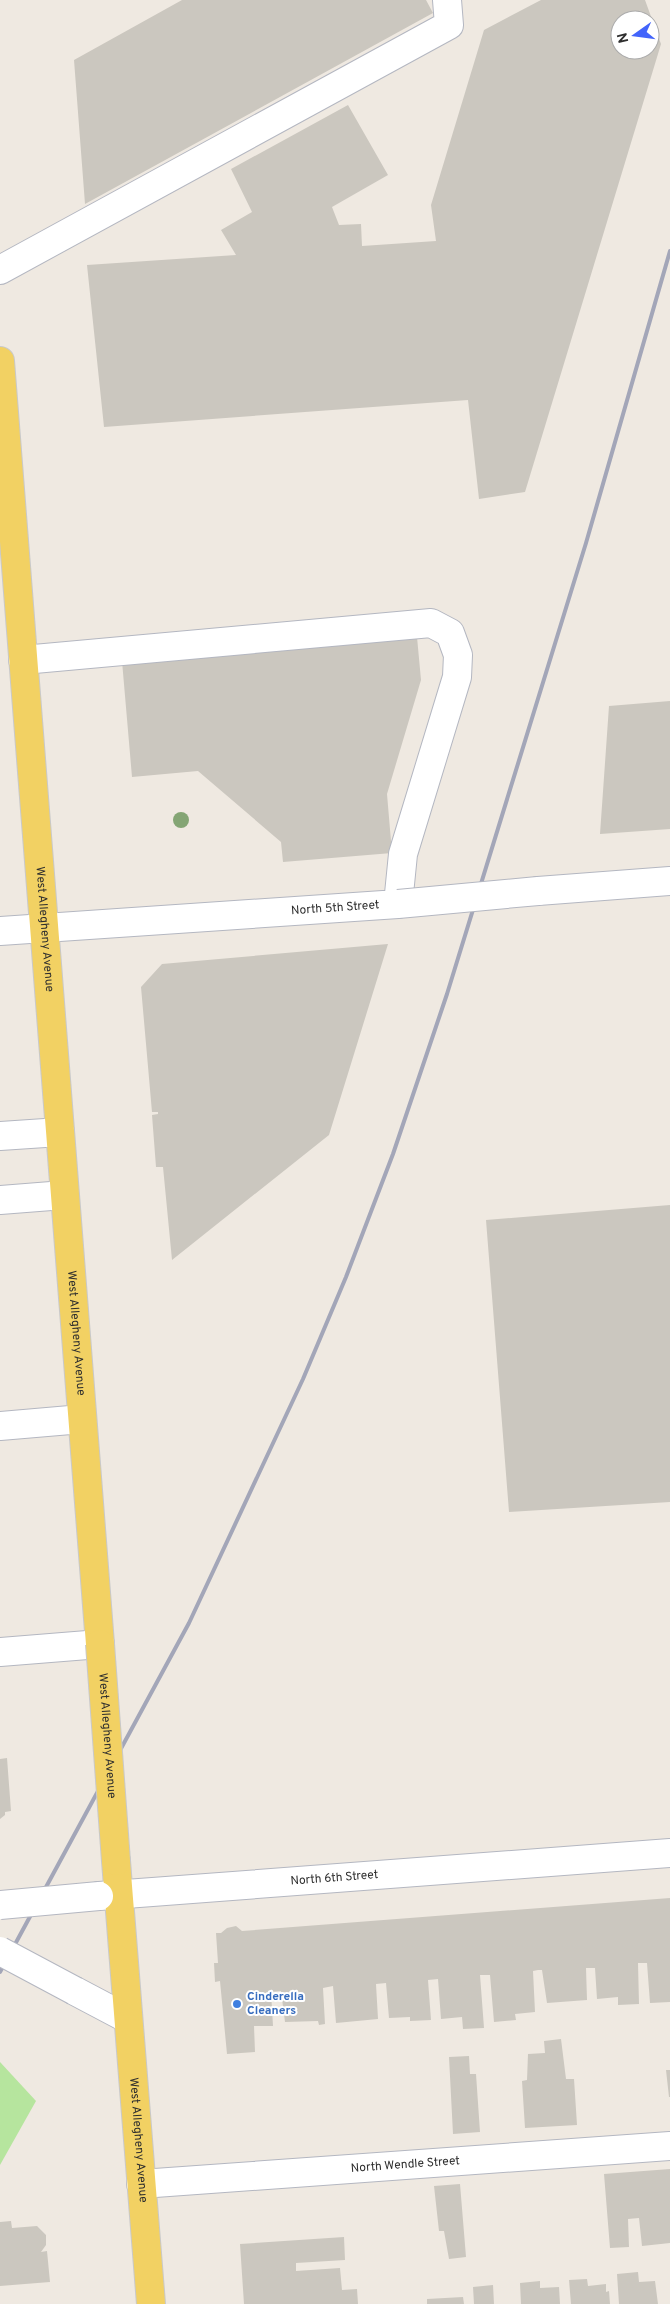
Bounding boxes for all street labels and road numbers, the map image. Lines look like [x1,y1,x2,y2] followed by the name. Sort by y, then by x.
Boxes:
[31,866,57,993] street label: West Allegheny Avenue
[291,897,380,919] street label: North 5th Street
[63,1270,89,1396] street label: West Allegheny Avenue
[94,1673,119,1799] street label: West Allegheny Avenue
[290,1867,379,1890] street label: North 6th Street
[125,2077,151,2203] street label: West Allegheny Avenue
[350,2153,460,2177] street label: North Wendle Street

